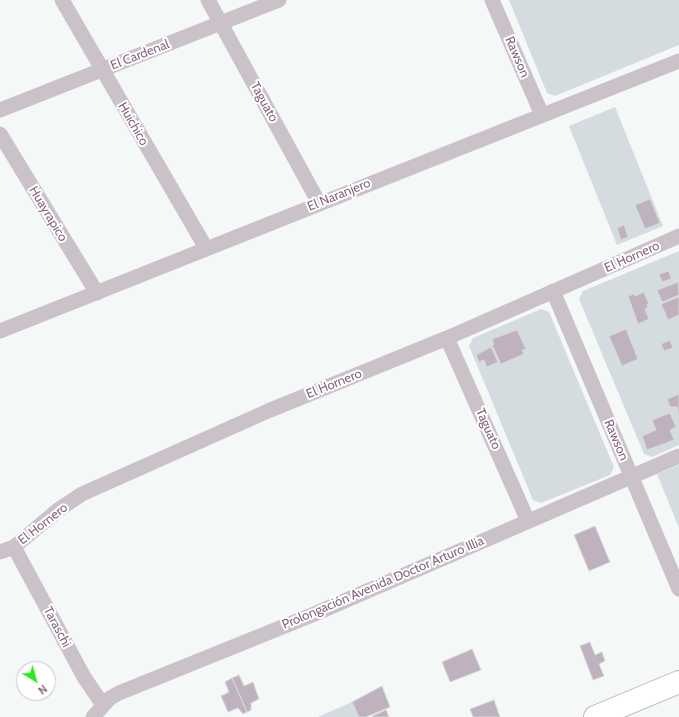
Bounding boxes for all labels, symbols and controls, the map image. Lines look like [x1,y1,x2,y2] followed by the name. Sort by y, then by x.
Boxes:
[501,34,533,80] street label: Rawson
[108,37,172,73] street label: El Cardenal
[247,79,281,125] street label: Taguato
[114,100,152,148] street label: Huichico
[305,175,373,215] street label: El Naranjero
[25,184,71,244] street label: Huayrapico
[602,238,662,276] street label: El Hornero
[304,366,364,402] street label: El Hornero
[472,406,504,452] street label: Taguato
[600,417,632,463] street label: Rawson
[15,500,71,548] street label: El Hornero
[280,533,486,633] street label: Prolongación Avenida Doctor Arturo Illia
[40,604,74,650] street label: Taraschi
[16,661,56,701] north arrow
[35,682,50,698] text: N

